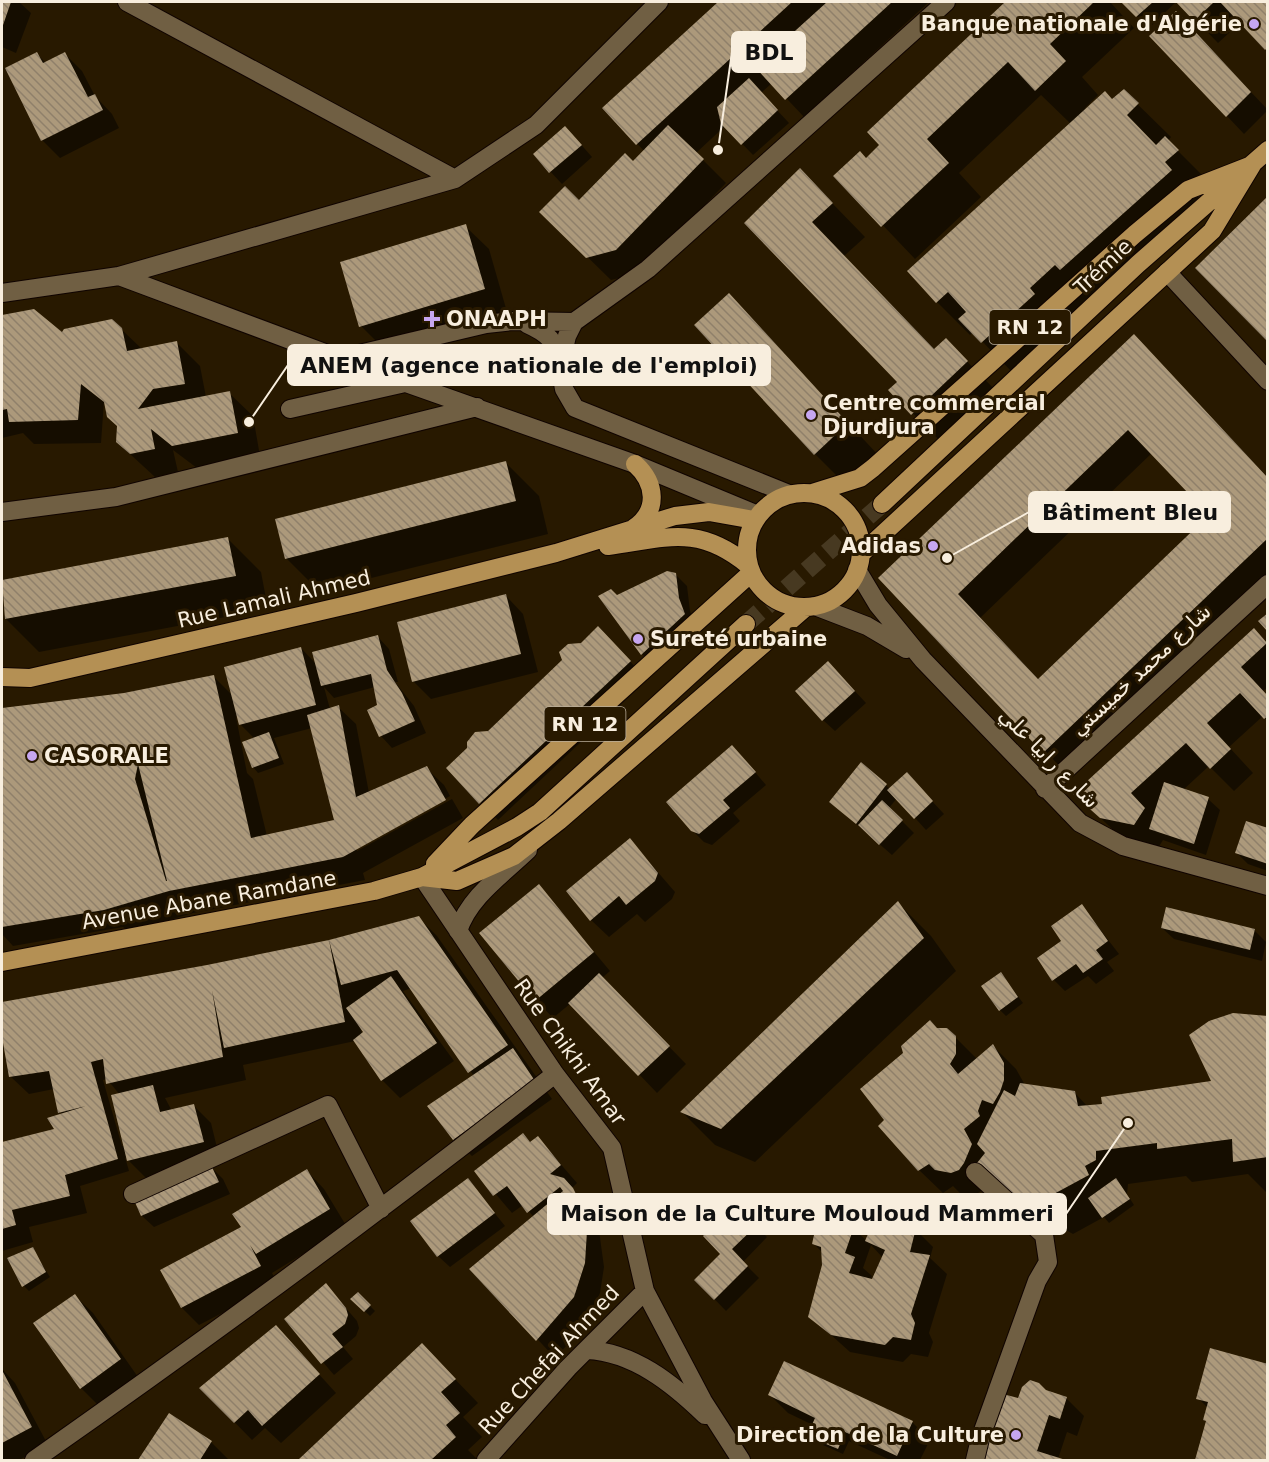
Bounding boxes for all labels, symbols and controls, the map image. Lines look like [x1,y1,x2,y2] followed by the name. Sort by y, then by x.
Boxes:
[921,12,1242,36] place label: Banque nationale d'Algérie
[1247,17,1261,31] marker: Banque nationale d'Algérie
[732,32,805,72] callout: BDL
[744,40,794,65] text: BDL
[1068,234,1137,300] street label: Trémie
[446,307,547,331] place label: ONAAPH
[423,310,441,328] marker: ONAAPH
[990,310,1070,344] road number: RN 12
[288,345,770,385] callout: ANEM (agence nationale de l'emploi)
[300,353,758,378] text: ANEM (agence nationale de l'emploi)
[823,391,1046,439] place label: Centre commercial Djurdjura
[804,408,818,422] marker: Centre commercial Djurdjura
[1029,492,1230,532] callout: Bâtiment Bleu
[1042,500,1218,525] text: Bâtiment Bleu
[841,534,921,558] place label: Adidas
[926,539,940,553] marker: Adidas
[175,565,373,633] street label: Rue Lamali Ahmed
[1066,599,1216,741] street label: شارع محمد خميستي
[650,627,827,651] place label: Sureté urbaine
[631,632,645,646] marker: Sureté urbaine
[994,703,1104,813] street label: شارع رابيا علي
[544,707,626,741] road number: RN 12
[44,744,169,768] place label: CASORALE
[25,749,39,763] marker: CASORALE
[80,866,338,934] street label: Avenue Abane Ramdane
[509,974,631,1130] street label: Rue Chikhi Amar
[548,1194,1066,1234] callout: Maison de la Culture Mouloud Mammeri
[560,1201,1054,1226] text: Maison de la Culture Mouloud Mammeri
[474,1281,624,1439] street label: Rue Chefai Ahmed
[736,1423,1004,1447] place label: Direction de la Culture
[1009,1428,1023,1442] marker: Direction de la Culture

